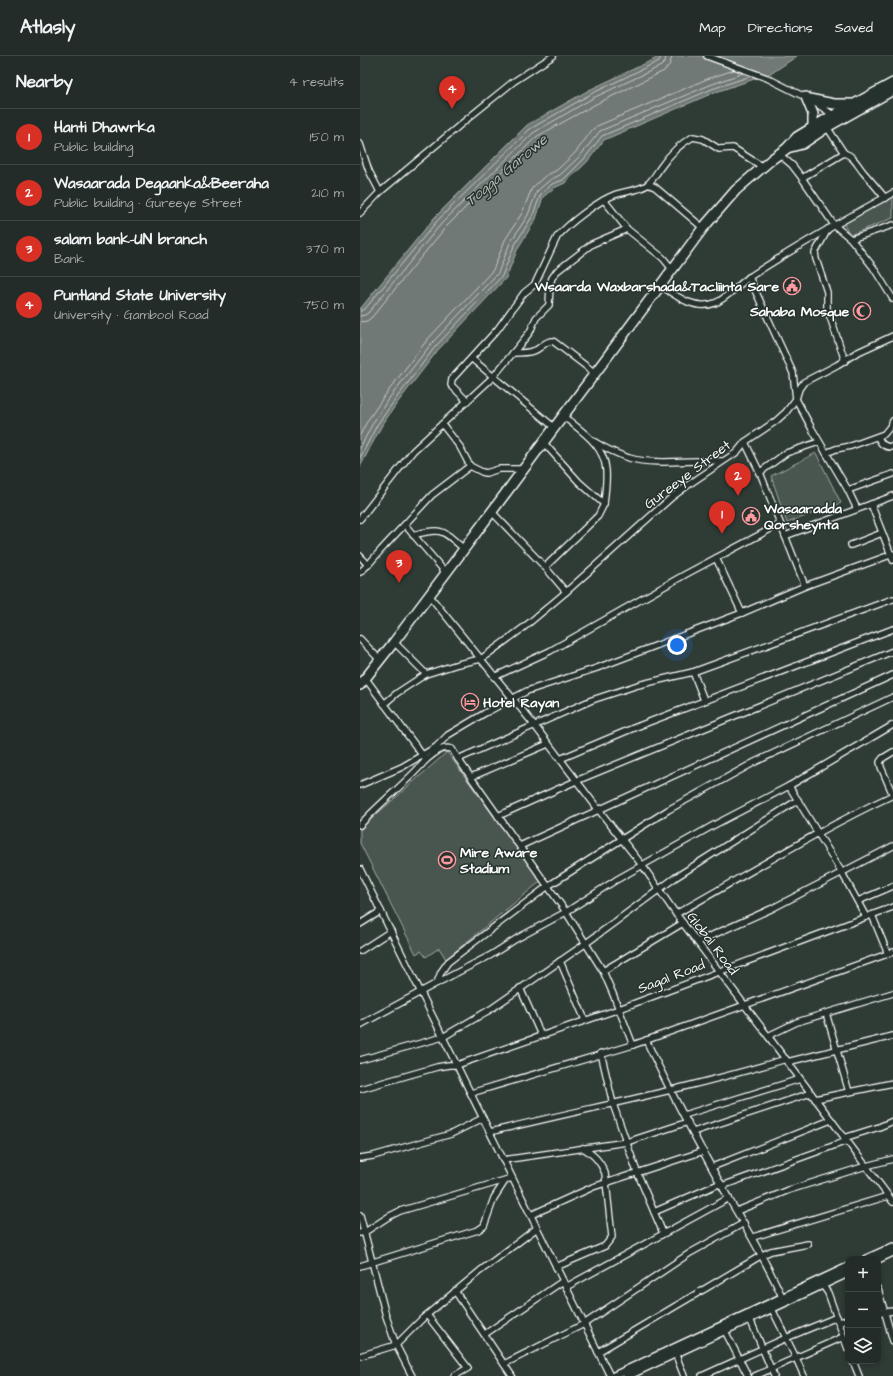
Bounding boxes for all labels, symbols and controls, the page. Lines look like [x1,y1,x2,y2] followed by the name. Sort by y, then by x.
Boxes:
[20,14,75,41] text: Atlasly
[699,18,726,38] text: Map
[748,18,813,38] text: Directions
[835,18,873,38] text: Saved
[16,70,73,94] text: Nearby
[289,73,344,91] text: 4 results
[439,76,465,109] pin: 4
[54,117,155,138] text: Hanti Dhawrka
[28,128,30,146] text: 1
[310,128,344,146] text: 150 m
[461,129,553,212] water label: Togga Garowe
[54,138,133,156] text: Public building
[54,173,269,194] text: Wasaarada Degaanka&Beeraha
[25,184,33,202] text: 2
[311,184,344,202] text: 210 m
[54,194,242,212] text: Public building · Gureeye Street
[54,229,207,250] text: salam bank-UN branch
[26,240,32,258] text: 3
[306,240,344,258] text: 370 m
[54,250,84,268] text: Bank
[782,276,802,296] public building icon: Wsaarda Waxbarshada&Tacliinta Sare
[534,277,779,297] place label: Wsaarda Waxbarshada&Tacliinta Sare
[54,285,226,306] text: Puntland State University
[25,296,33,314] text: 4
[303,296,344,314] text: 750 m
[852,301,872,321] mosque icon: Sahaba Mosque
[749,302,849,322] place label: Sahaba Mosque
[54,306,209,324] text: University · Gambool Road
[640,435,735,514] street label: Gureeye Street
[725,463,751,496] pin: 2
[763,499,843,535] place label: Wasaaradda Qorsheynta
[709,501,735,534] pin: 1
[741,506,761,526] public building icon: Wasaaradda Qorsheynta
[386,550,412,583] pin: 3
[667,635,687,655] your location
[460,692,480,712] hotel icon: Hotel Rayan
[483,693,559,713] place label: Hotel Rayan
[459,843,538,879] place label: Mire Aware Stadium
[437,850,457,870] sports icon: Mire Aware Stadium
[682,908,743,979] street label: Global Road
[635,955,708,999] street label: Sagal Road
[845,1256,881,1364] map controls
[845,1256,881,1292] button: +
[845,1292,881,1328] button: −
[845,1328,881,1364] button: layers

